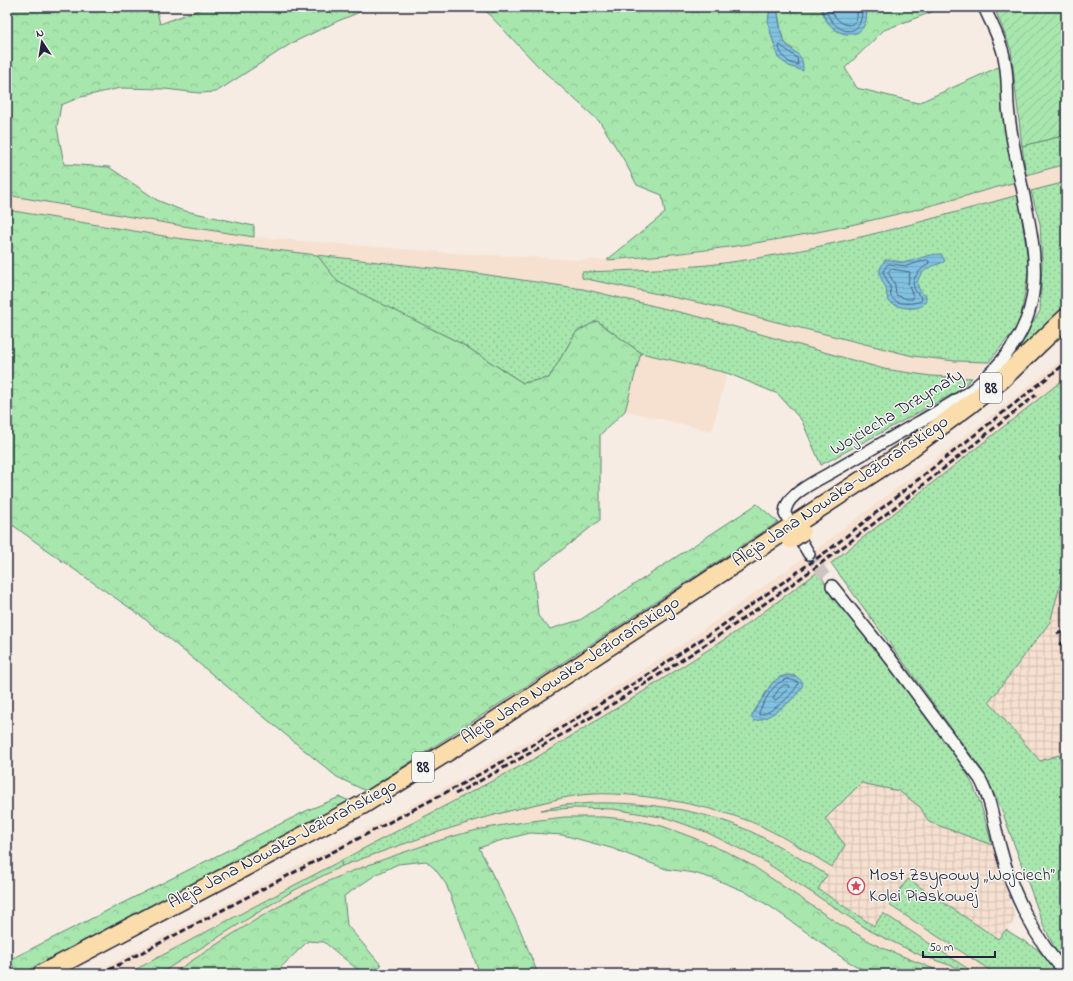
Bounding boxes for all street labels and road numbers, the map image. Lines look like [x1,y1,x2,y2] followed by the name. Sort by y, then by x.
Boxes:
[826,363,968,463] street label: Wojciecha Drzymały
[980,373,1002,403] road number: 88
[728,410,955,575] street label: Aleja Jana Nowaka-Jeziorańskiego
[457,590,686,752] street label: Aleja Jana Nowaka-Jeziorańskiego
[412,752,434,782] road number: 88
[164,773,403,917] street label: Aleja Jana Nowaka-Jeziorańskiego

